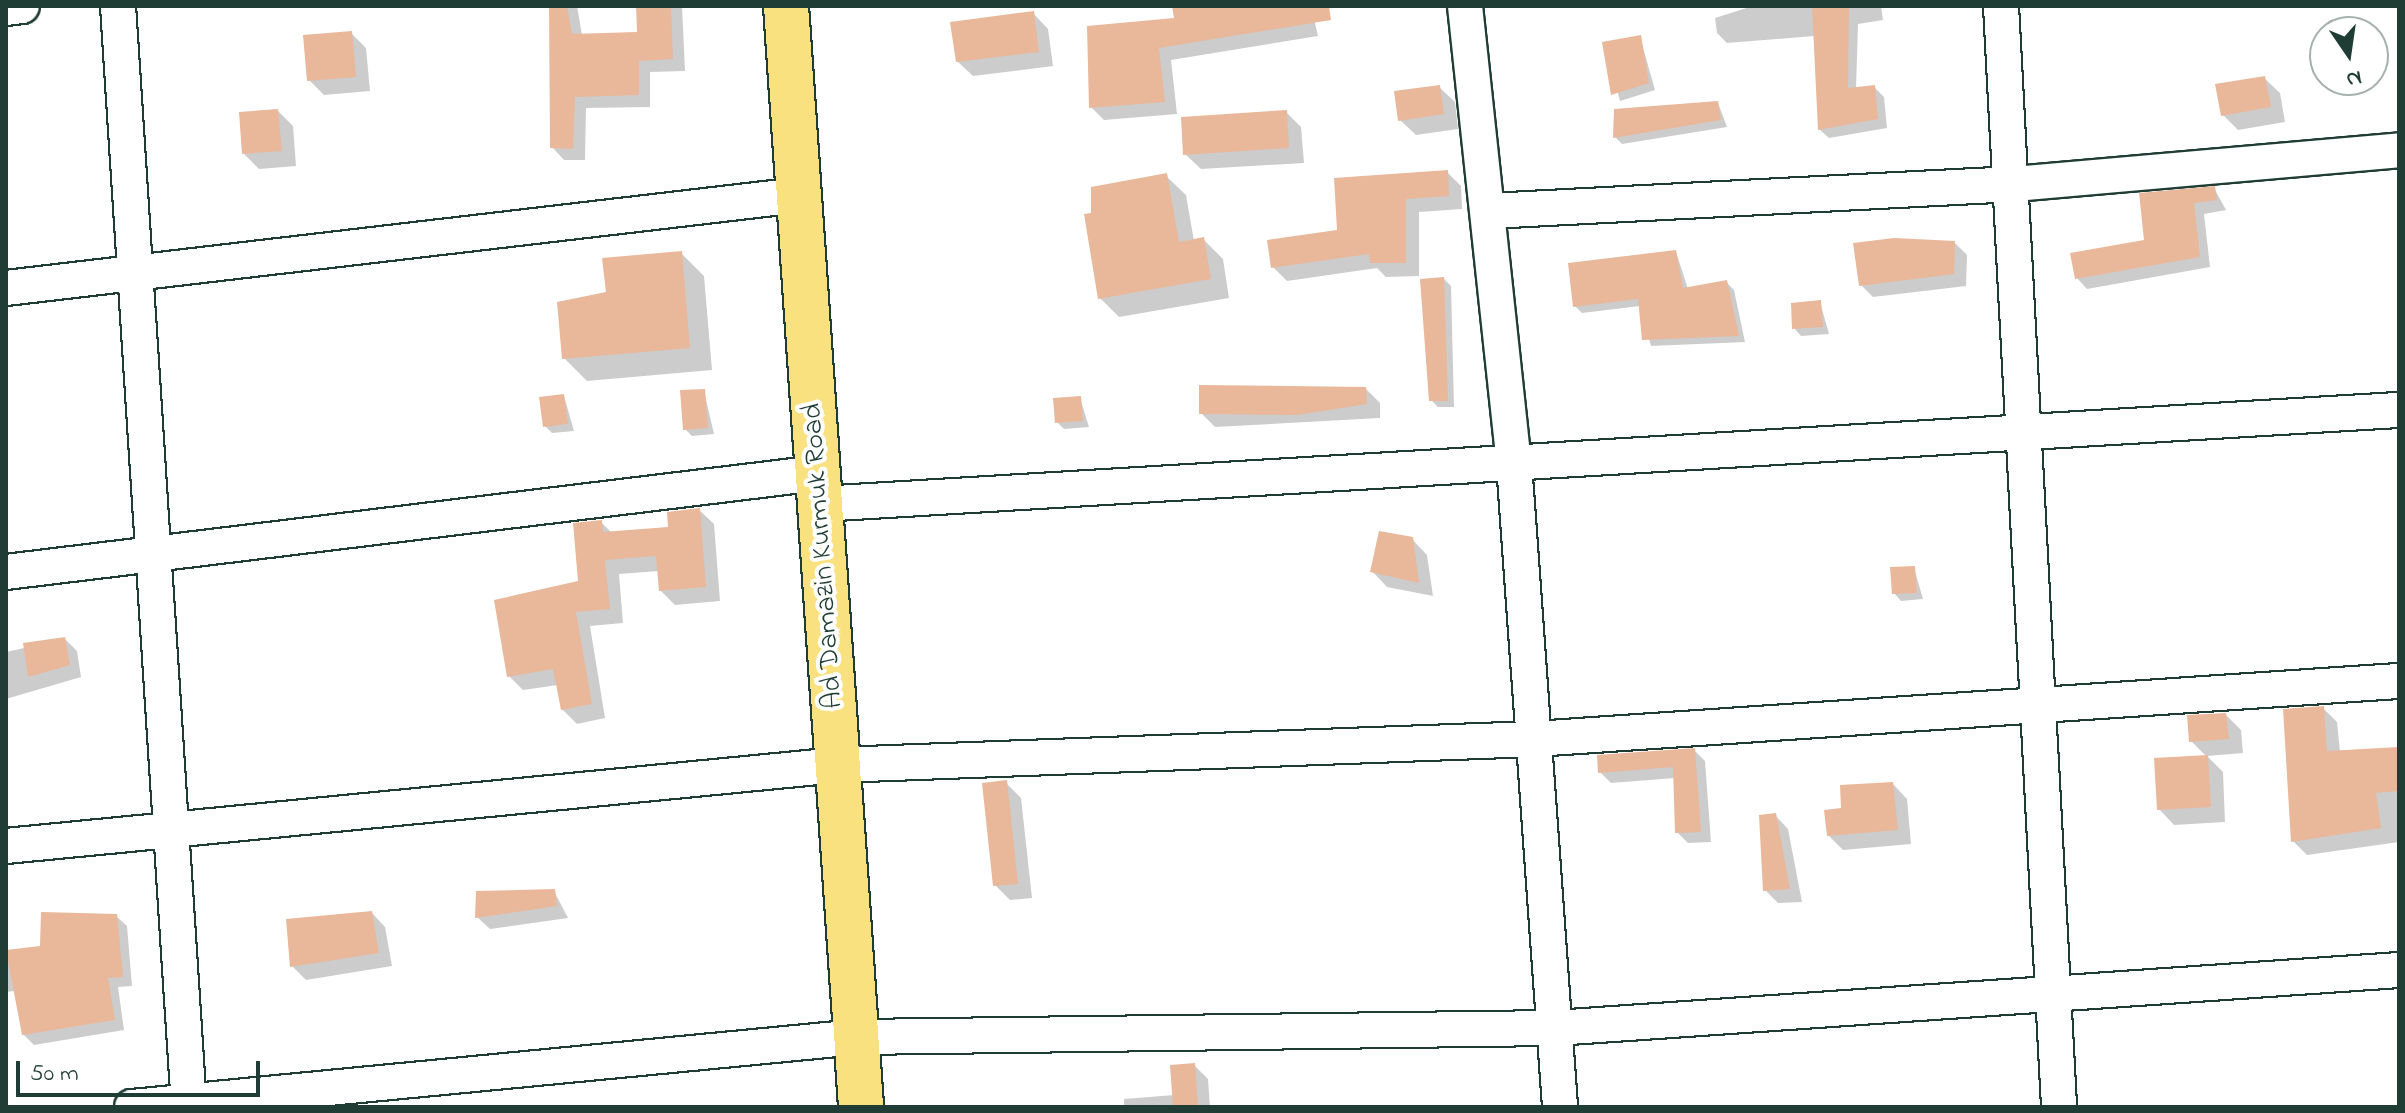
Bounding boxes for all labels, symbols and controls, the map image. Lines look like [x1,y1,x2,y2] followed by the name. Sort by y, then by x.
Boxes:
[2309,16,2389,96] north arrow
[2343,60,2365,95] text: N
[797,402,851,710] street label: Ad Damazin Kurmuk Road
[20,1045,264,1095] scale bar
[30,1057,79,1092] text: 50 m

